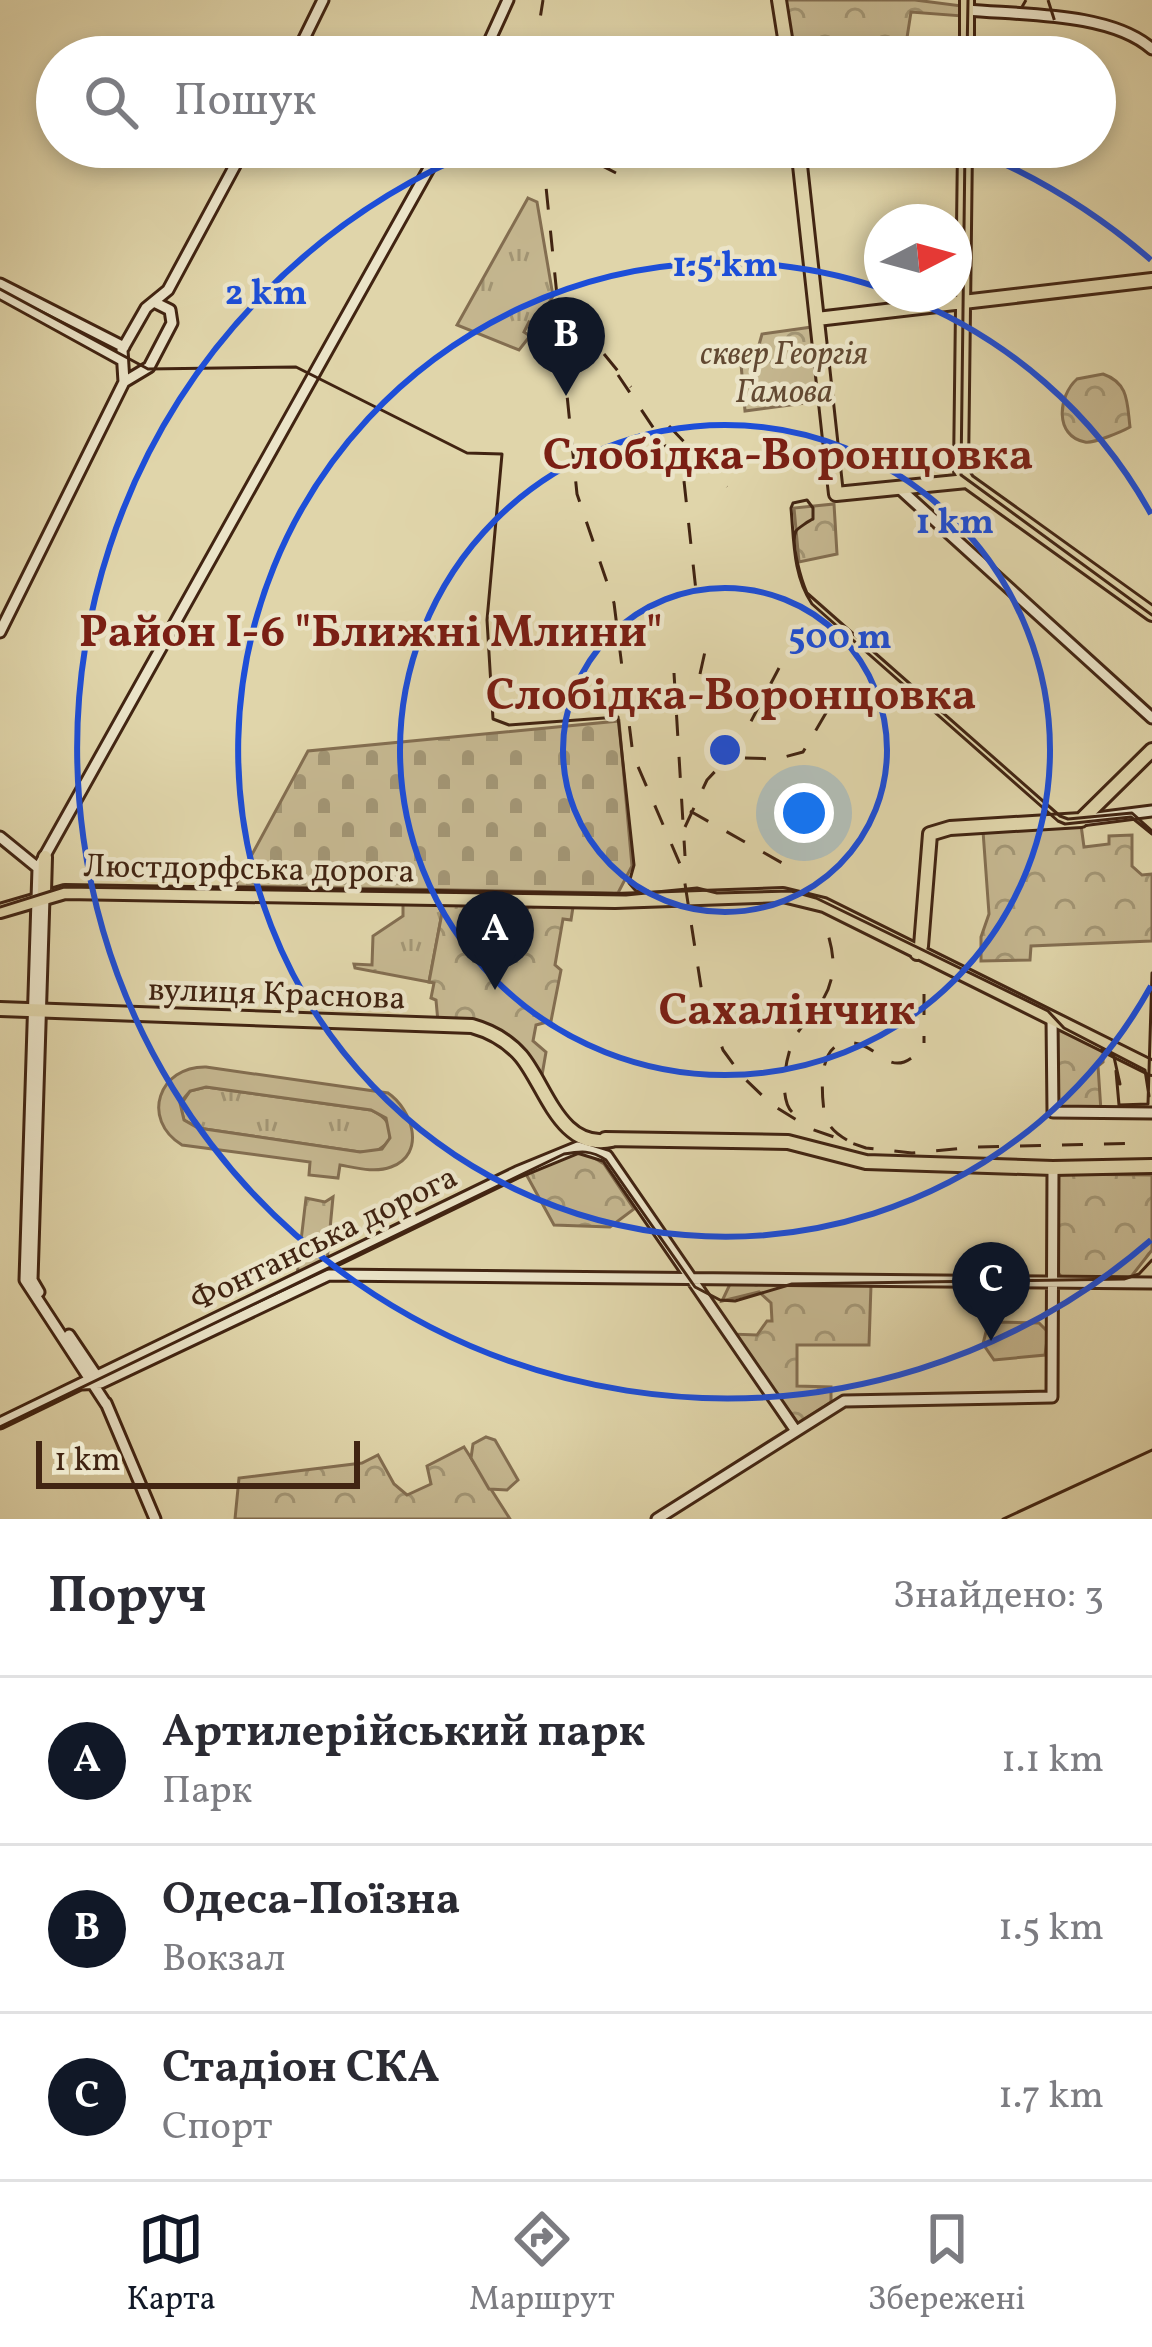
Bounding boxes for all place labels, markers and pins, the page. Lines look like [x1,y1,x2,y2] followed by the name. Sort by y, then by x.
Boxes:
[527,297,605,396] pin: B
[704,729,746,771] centre of rings
[456,891,534,990] pin: A
[952,1242,1030,1341] pin: C

